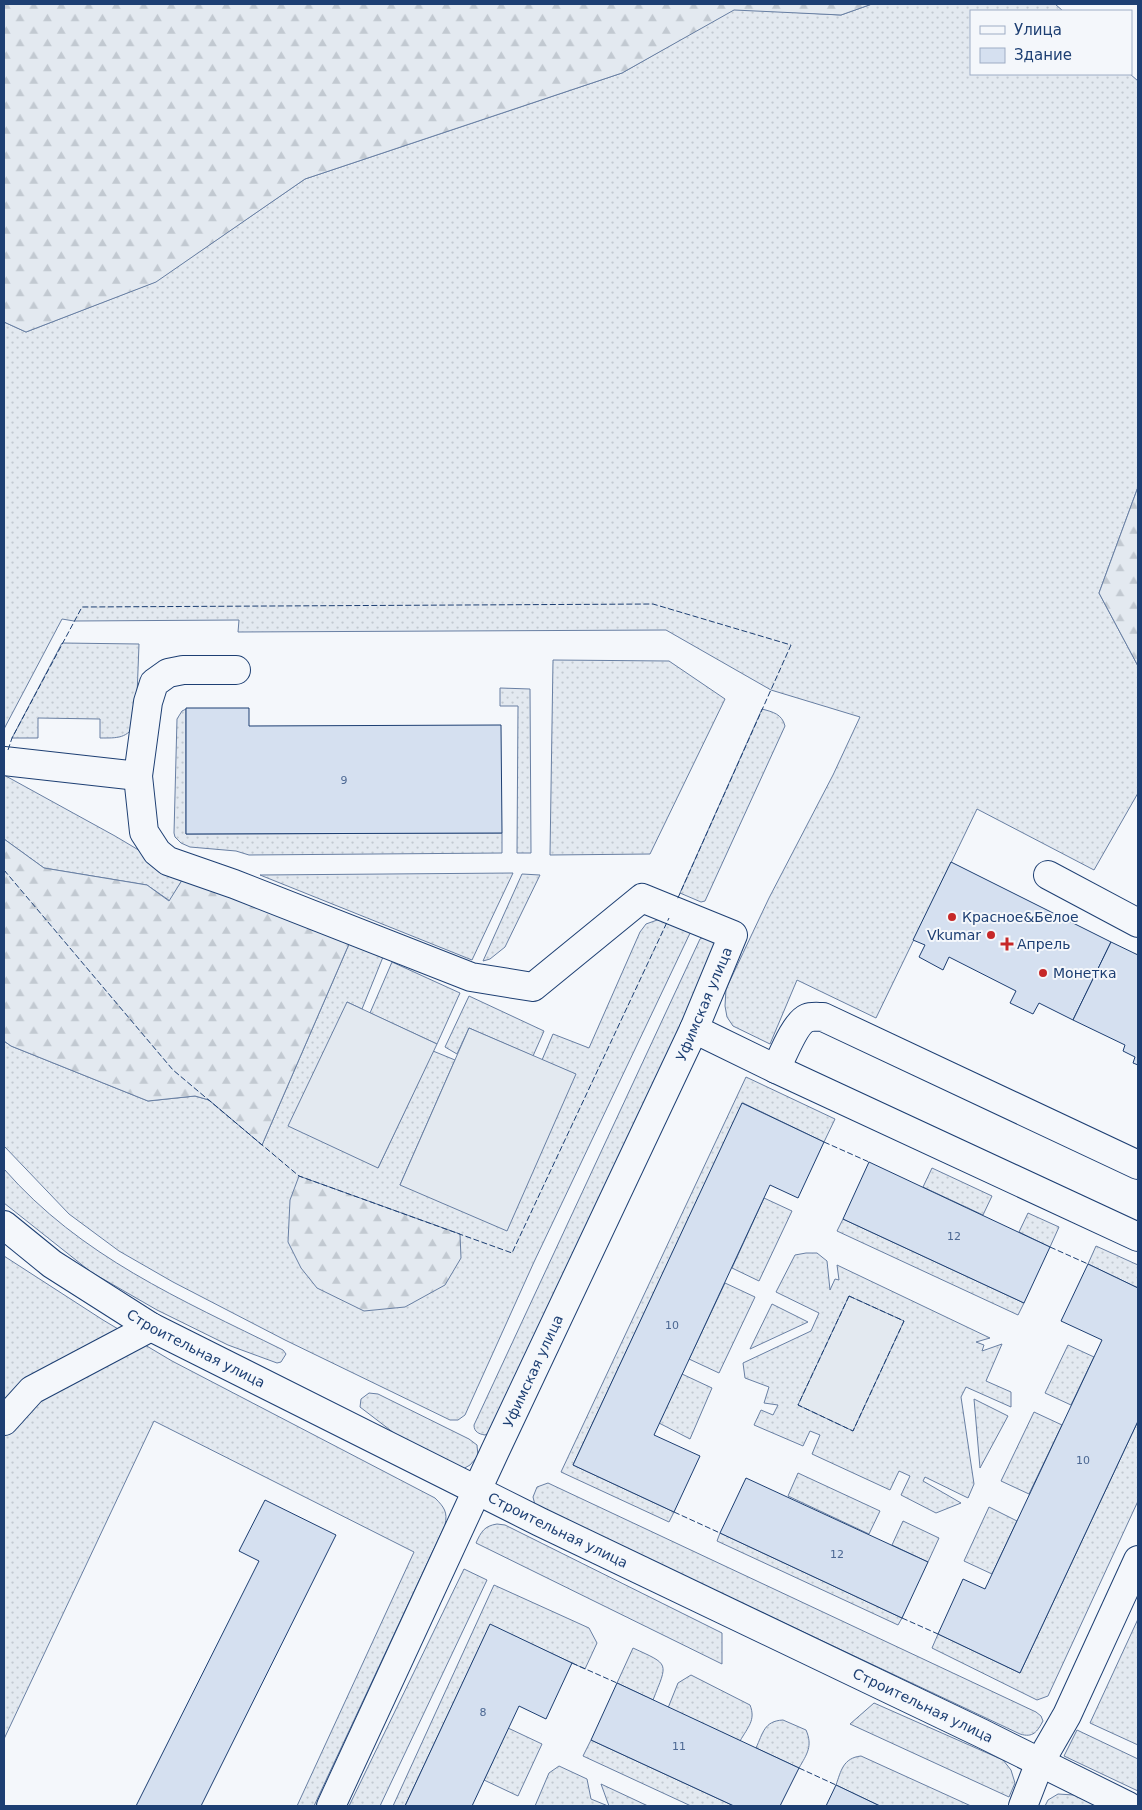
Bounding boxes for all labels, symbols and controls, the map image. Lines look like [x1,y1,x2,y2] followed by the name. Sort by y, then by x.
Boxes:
[970,10,1132,75] legend
[1014,21,1062,39] text: Улица
[1014,46,1072,64] text: Здание
[341,774,348,787] house number: 9
[962,909,1079,925] place label: Красное&Белое
[946,911,958,923] marker: Красное&Белое
[927,927,981,943] place label: Vkumar
[985,929,997,941] marker: Vkumar
[1017,936,1070,952] place label: Апрель
[1001,938,1013,950] marker: Апрель
[673,945,735,1063] street label: Уфимская улица
[1053,965,1117,981] place label: Монетка
[1037,967,1049,979] marker: Монетка
[947,1230,961,1243] house number: 12
[124,1306,268,1391] street label: Строительная улица
[500,1312,566,1430] street label: Уфимская улица
[665,1319,679,1332] house number: 10
[1076,1454,1090,1467] house number: 10
[485,1489,630,1571] street label: Строительная улица
[830,1548,844,1561] house number: 12
[850,1665,996,1746] street label: Строительная улица
[480,1706,487,1719] house number: 8
[672,1740,686,1753] house number: 11

